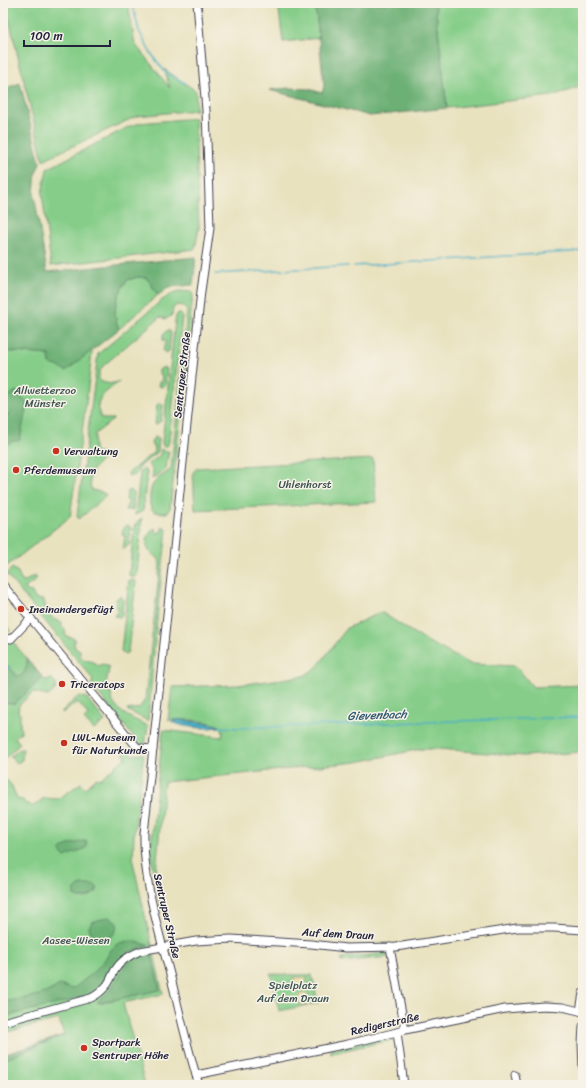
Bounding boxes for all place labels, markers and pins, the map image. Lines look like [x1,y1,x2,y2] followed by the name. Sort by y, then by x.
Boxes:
[64,442,119,461] place label: Verwaltung
[51,446,61,456] marker: Verwaltung
[24,461,97,480] place label: Pferdemuseum
[11,465,21,475] marker: Pferdemuseum
[28,600,114,619] place label: Ineinandergefügt
[16,604,26,614] marker: Ineinandergefügt
[70,675,125,694] place label: Triceratops
[57,679,67,689] marker: Triceratops
[72,728,148,760] place label: LWL-Museum für Naturkunde
[59,738,69,748] marker: LWL-Museum für Naturkunde
[92,1033,169,1065] place label: Sportpark Sentruper Höhe
[79,1043,89,1053] marker: Sportpark Sentruper Höhe

